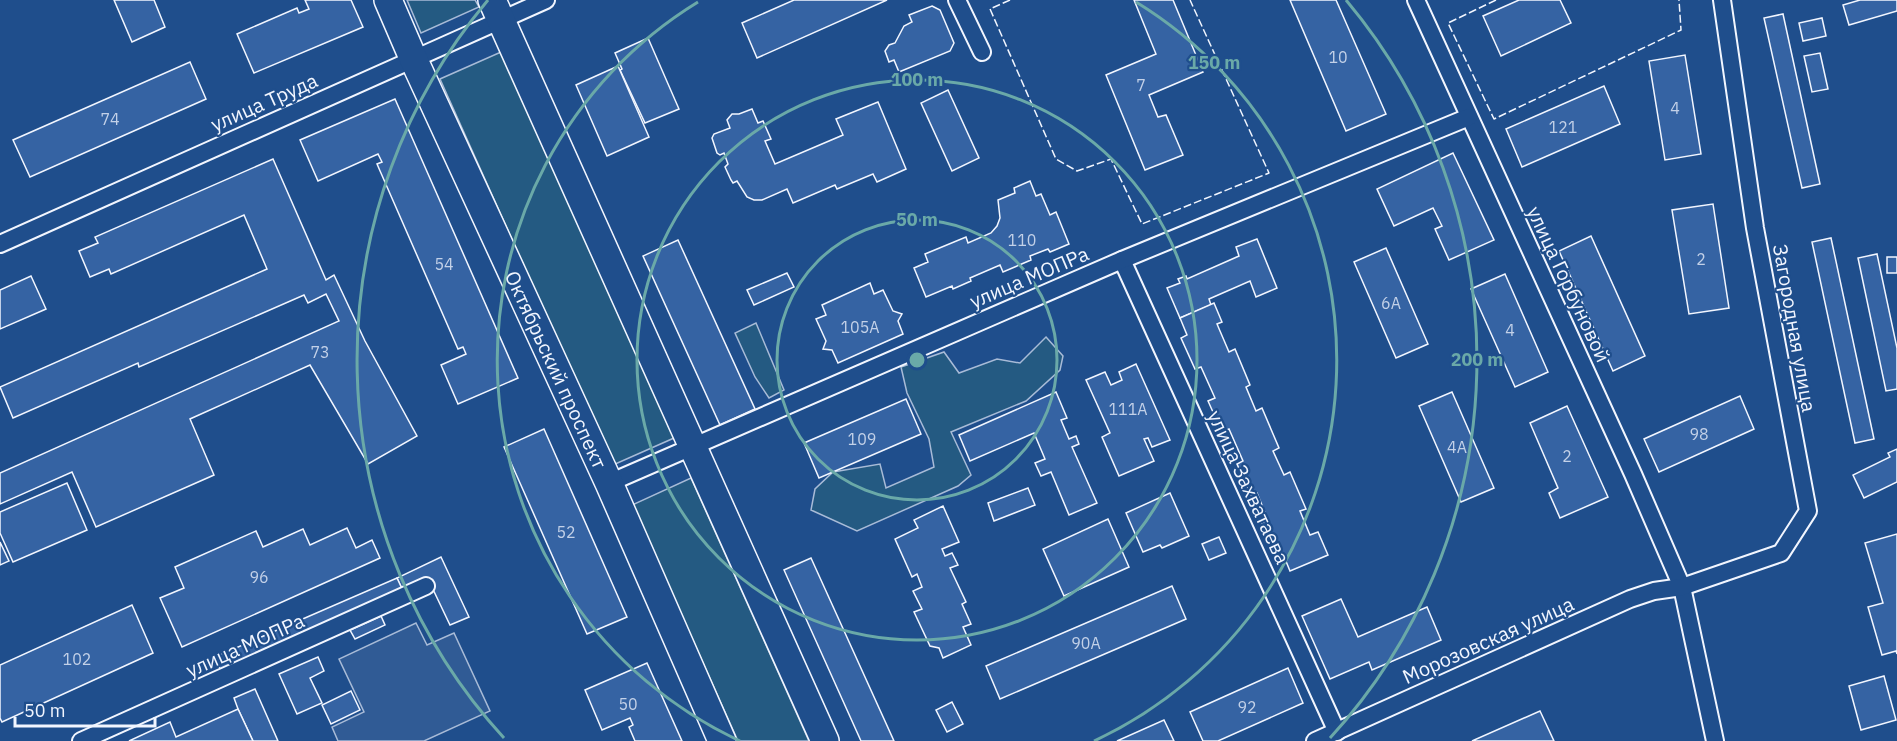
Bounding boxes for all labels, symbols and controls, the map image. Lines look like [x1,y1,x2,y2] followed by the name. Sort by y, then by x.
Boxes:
[1328,47,1348,67] house number: 10
[1188,51,1240,74] text: 150 m
[206,66,322,138] street label: улица Труда
[891,68,943,91] text: 100 m
[1136,75,1146,95] house number: 7
[1670,98,1680,118] house number: 4
[100,109,120,129] house number: 74
[1549,117,1577,137] house number: 121
[1521,202,1617,366] street label: улица Горбуновой
[896,208,938,231] text: 50 m
[1008,230,1036,250] house number: 110
[965,240,1093,314] street label: улица МОПРа
[1767,242,1823,414] street label: Загородная улица
[1696,249,1706,269] house number: 2
[434,254,454,274] house number: 54
[499,266,614,473] street label: Октябрьский проспект
[1381,293,1401,313] house number: 6А
[840,317,880,337] house number: 105А
[1505,320,1515,340] house number: 4
[310,342,330,362] house number: 73
[1451,348,1503,371] text: 200 m
[907,350,927,370] centre of rings
[1108,399,1148,419] house number: 111А
[1202,406,1297,569] street label: улица Захватаева
[1689,424,1709,444] house number: 98
[848,429,876,449] house number: 109
[1447,437,1467,457] house number: 4А
[1562,446,1572,466] house number: 2
[556,522,576,542] house number: 52
[249,567,269,587] house number: 96
[1398,590,1578,690] street label: Морозовская улица
[182,607,309,683] street label: улица МОПРа
[1071,633,1101,653] house number: 90А
[63,649,91,669] house number: 102
[15,690,154,728] scale bar
[618,694,638,714] house number: 50
[1237,697,1257,717] house number: 92
[24,699,66,722] text: 50 m

